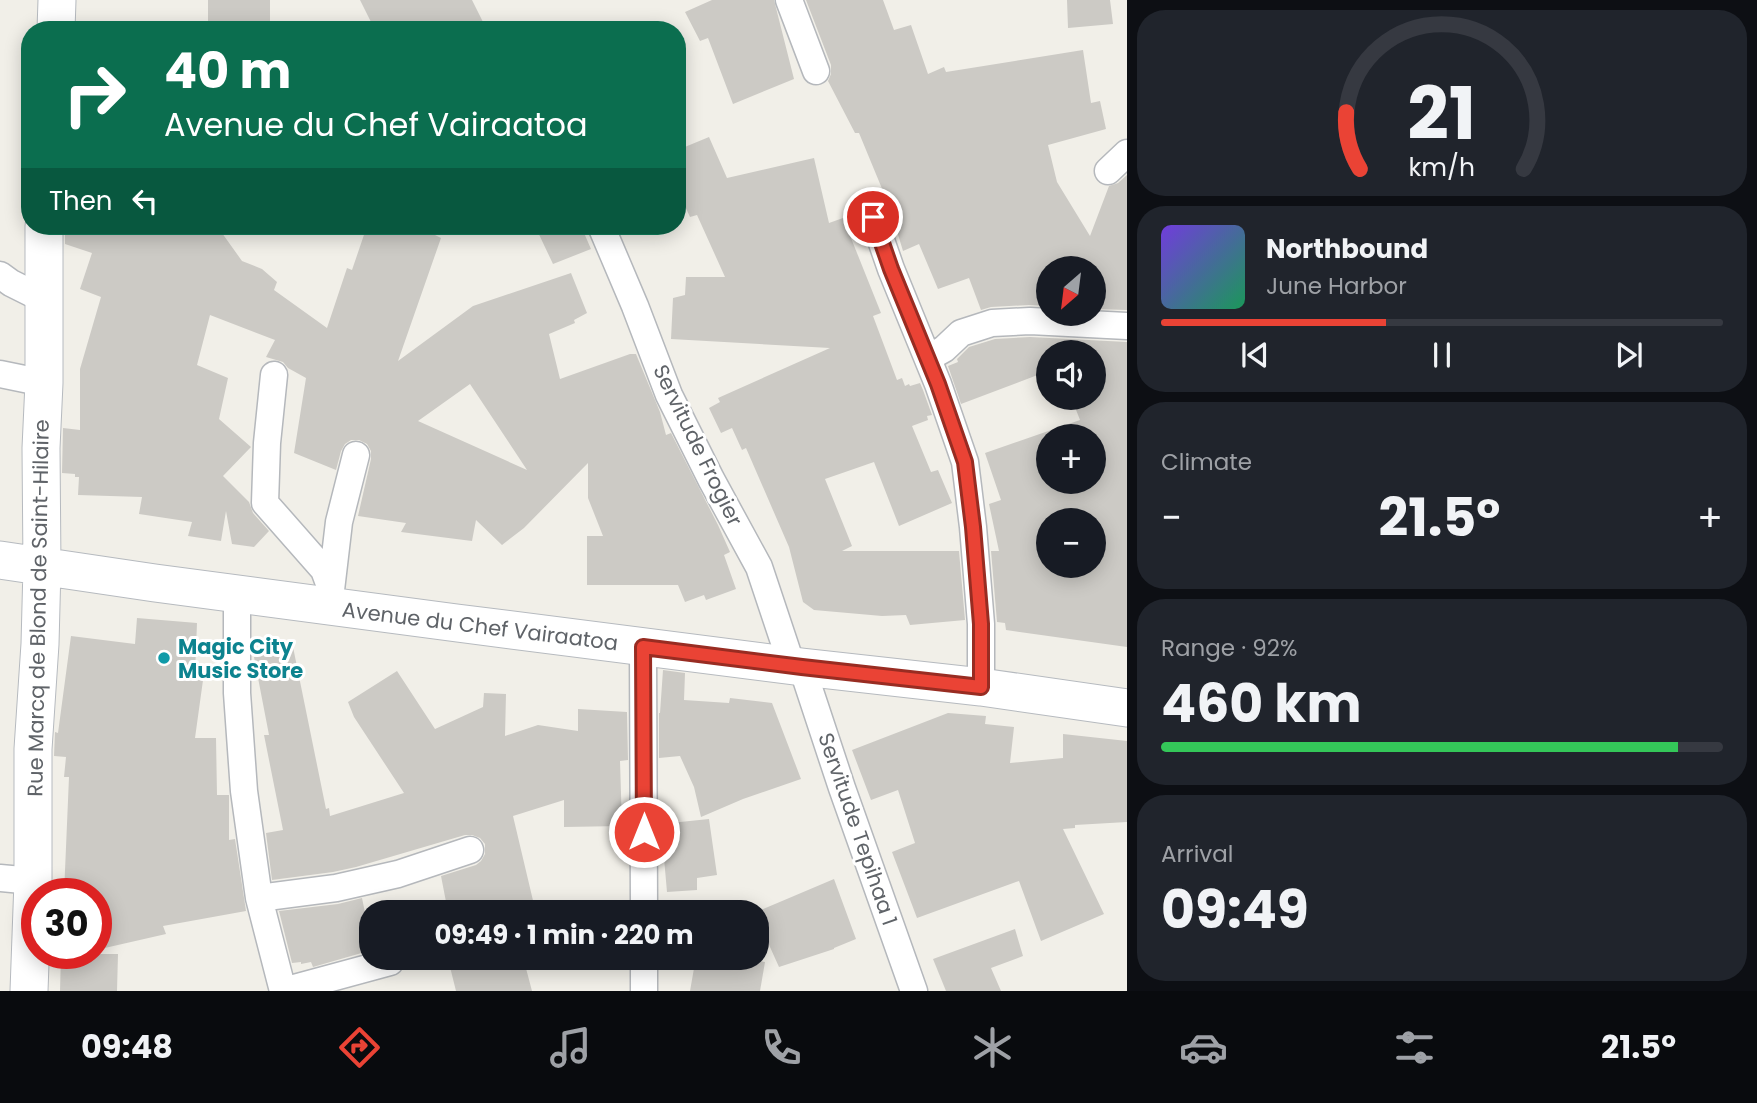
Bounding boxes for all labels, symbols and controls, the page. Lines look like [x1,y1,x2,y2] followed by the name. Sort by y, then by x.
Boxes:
[164,37,291,105] text: 40 m
[49,49,140,140] icon: right
[1408,63,1476,164] text: 21
[164,102,588,147] text: Avenue du Chef Vairaatoa
[1409,150,1475,185] text: km/h
[126,182,164,220] icon: left
[49,183,112,219] text: Then
[843,187,903,247] pin
[854,198,892,236] icon: arrive
[1266,231,1428,267] text: Northbound
[1036,256,1106,326] north arrow
[1036,256,1106,578] map controls
[1266,270,1407,302] text: June Harbor
[1236,336,1274,374] icon: previous
[1423,336,1461,374] icon: pause
[1610,336,1648,374] icon: next
[1036,340,1106,410] button: sound
[646,360,750,531] street label: Servitude Frogier
[20,419,56,797] street label: Rue Marcq de Blond de Saint-Hilaire
[1036,424,1106,494] button: +
[1161,446,1252,478] text: Climate
[1379,481,1500,554] text: 21.5°
[1161,491,1182,544] text: −
[1697,491,1723,544] text: +
[1036,508,1106,578] button: −
[340,595,620,657] street label: Avenue du Chef Vairaatoa
[178,632,303,685] place label: Magic City Music Store
[1161,632,1297,664] text: Range · 92%
[156,650,172,666] marker: Magic City Music Store
[1161,667,1361,740] text: 460 km
[811,729,905,929] street label: Servitude Tepihaa 1
[607,795,681,869] position arrow
[1161,838,1233,870] text: Arrival
[1161,873,1309,946] text: 09:49
[21,878,112,969] speed limit sign: 30
[434,917,694,953] text: 09:49 · 1 min · 220 m
[335,1023,384,1072] icon: directions
[546,1023,595,1072] icon: music
[757,1023,806,1072] icon: phone
[968,1023,1017,1072] icon: climate
[1179,1023,1228,1072] icon: car
[1390,1023,1439,1072] icon: filters
[81,1024,173,1069] text: 09:48
[1601,1024,1676,1069] text: 21.5°

